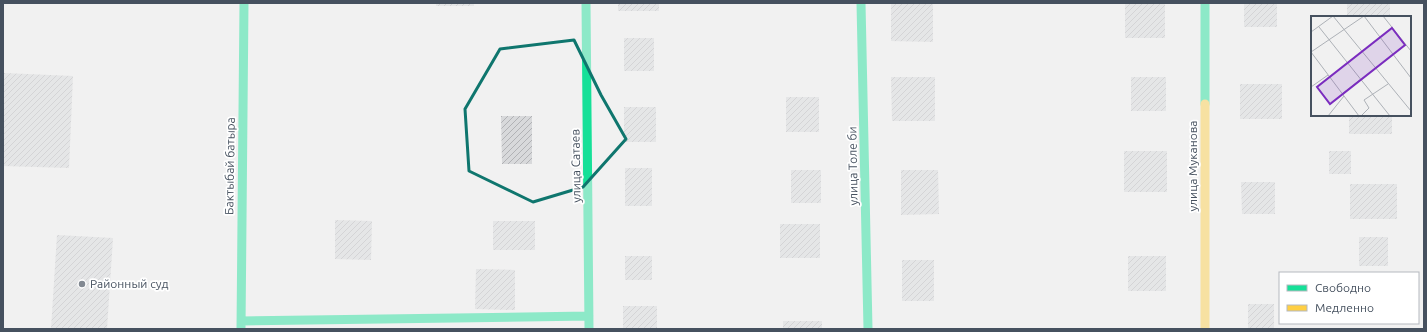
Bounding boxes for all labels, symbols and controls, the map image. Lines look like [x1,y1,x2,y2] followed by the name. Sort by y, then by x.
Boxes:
[1311,16,1411,116] inset map
[222,117,237,215] street label: Бактыбай батыра
[1186,121,1199,211] street label: улица Муканова
[845,126,860,206] street label: улица Толе би
[568,129,583,203] street label: улица Сатаев
[1279,272,1419,324] legend
[90,277,169,290] place label: Районный суд
[77,279,87,289] marker: Районный суд
[1315,281,1371,294] text: Свободно
[1315,301,1374,314] text: Медленно

